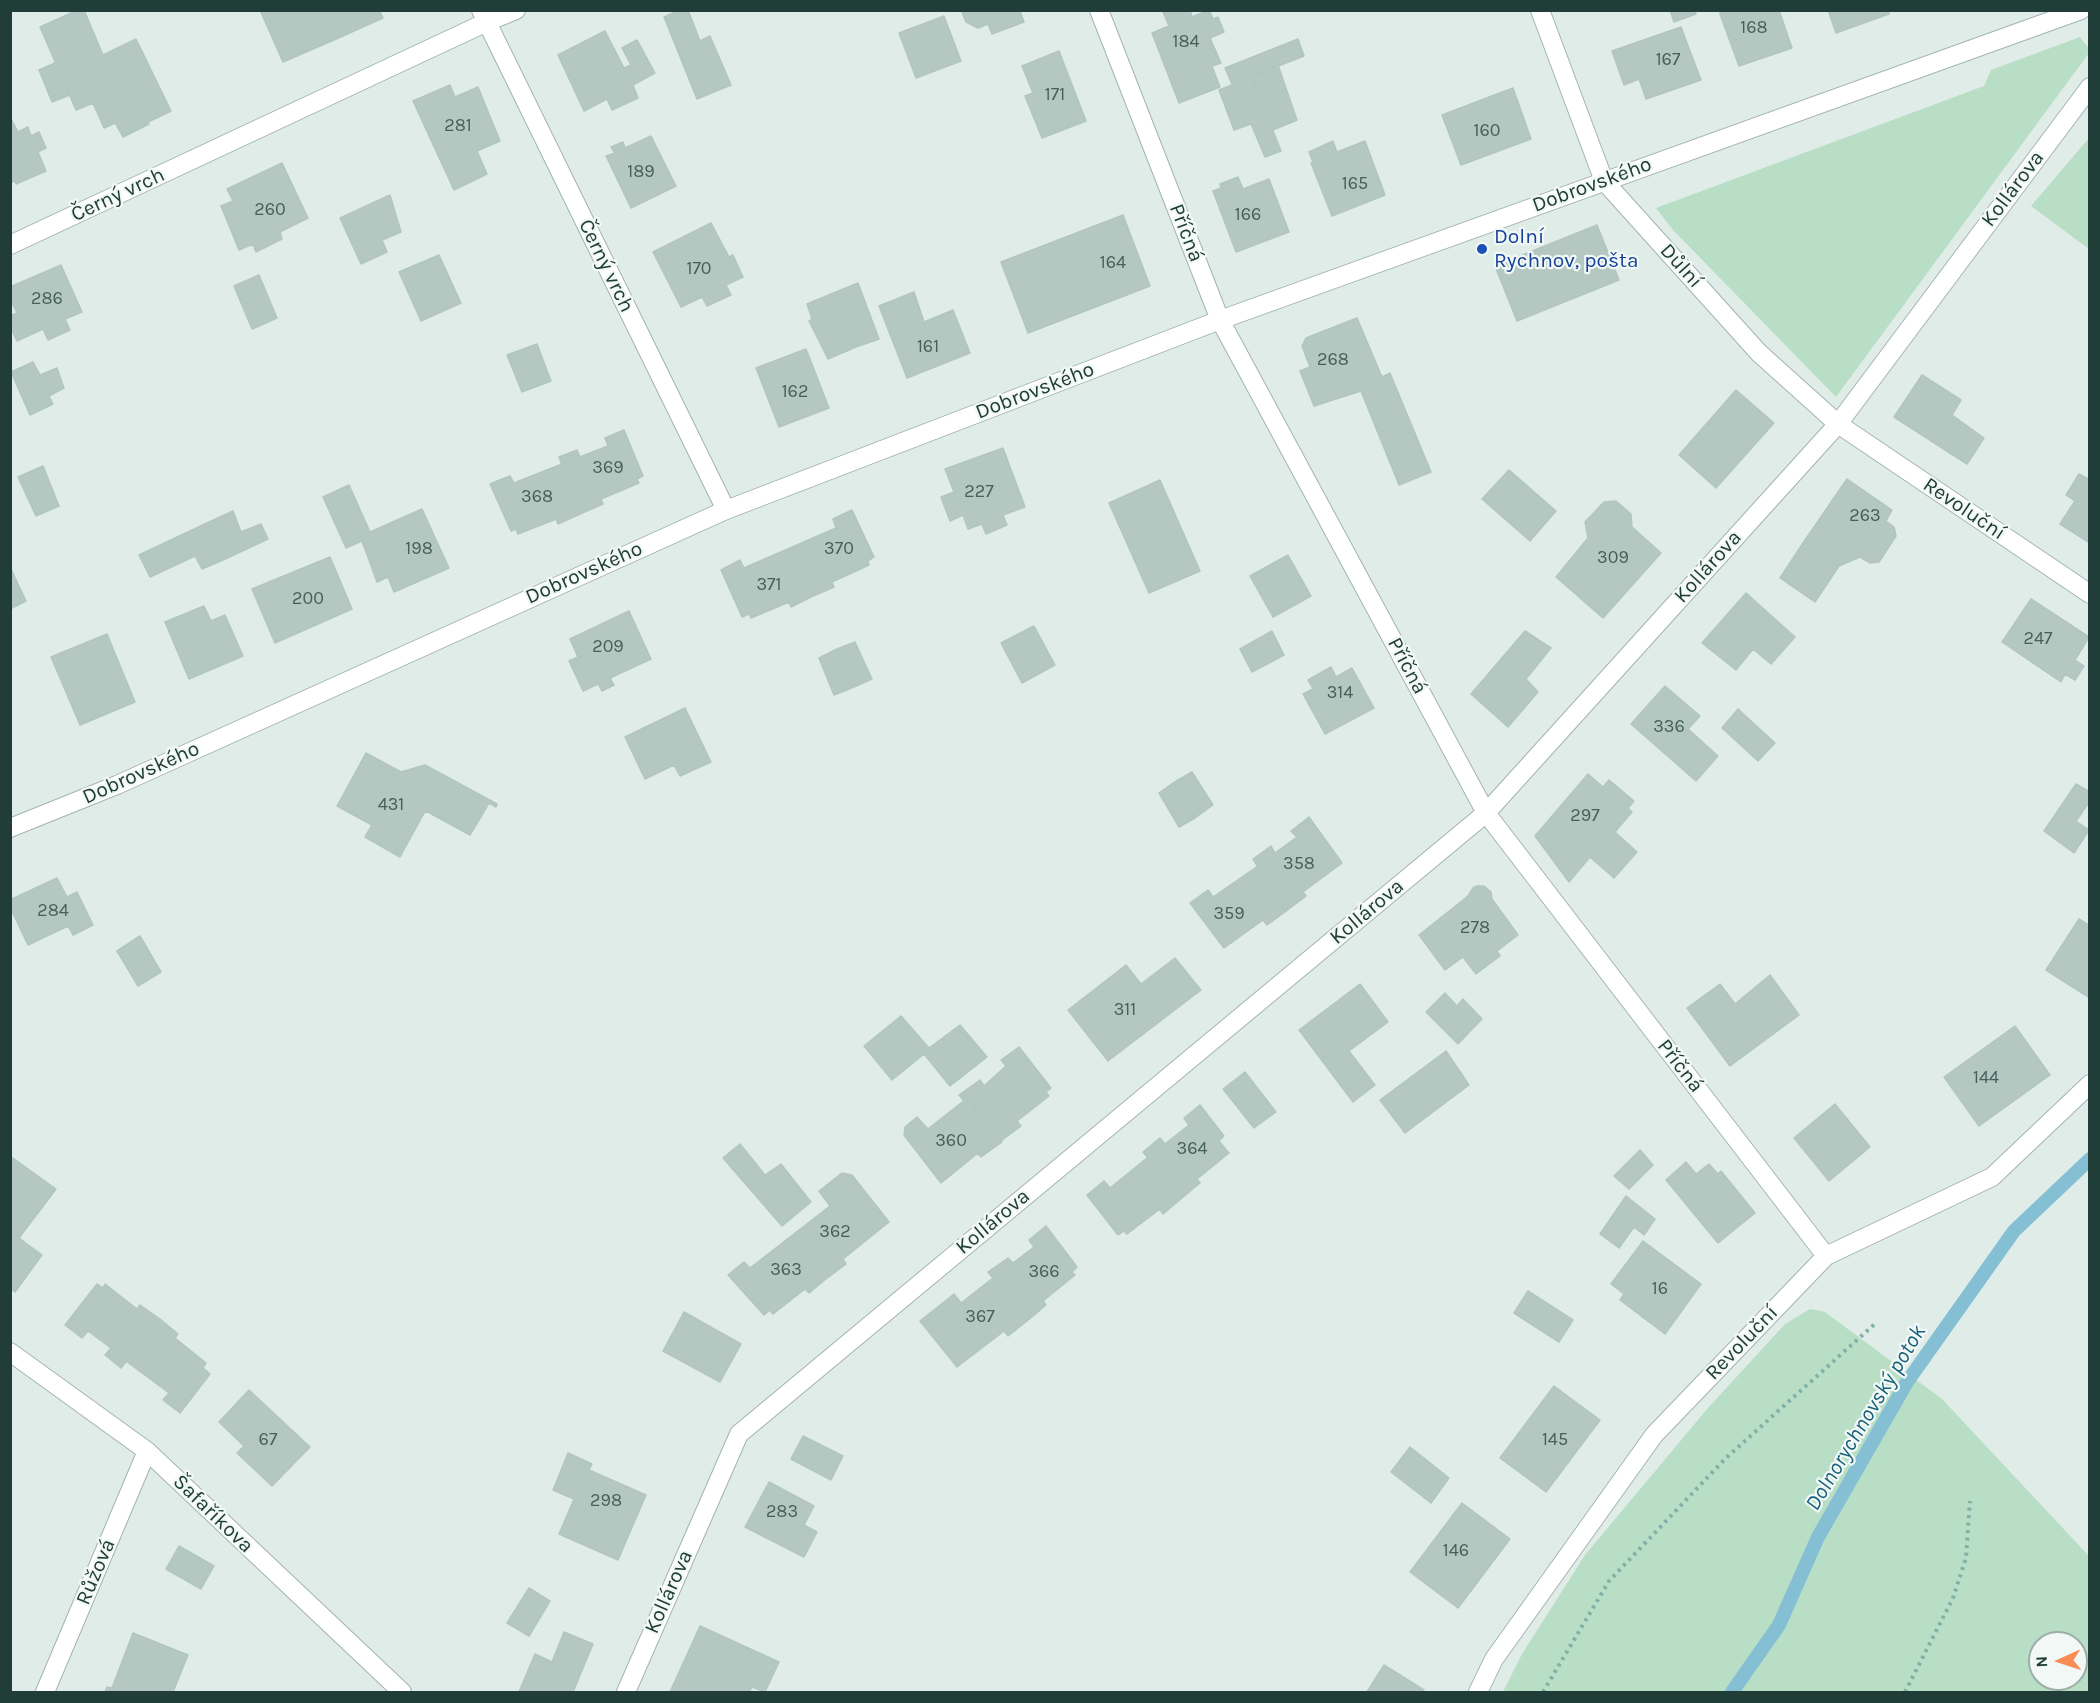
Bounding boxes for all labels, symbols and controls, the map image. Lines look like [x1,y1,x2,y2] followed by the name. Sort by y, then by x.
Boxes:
[1740,17,1768,39] house number: 168
[1172,31,1200,53] house number: 184
[1656,49,1680,71] house number: 167
[1045,84,1065,106] house number: 171
[444,115,472,137] house number: 281
[1474,120,1500,142] house number: 160
[1976,146,2050,232] street label: Kollárova
[1529,152,1655,218] street label: Dobrovského
[627,161,655,183] house number: 189
[67,162,169,228] street label: Černý vrch
[1342,173,1368,195] house number: 165
[254,199,286,221] house number: 260
[1163,200,1209,266] street label: Příčná
[1235,204,1261,226] house number: 166
[573,215,639,317] street label: Černý vrch
[1494,224,1638,274] place label: Dolní Rychnov, pošta
[1654,238,1708,294] street label: Důlní
[1475,242,1489,256] marker: Dolní Rychnov, pošta
[1100,252,1126,274] house number: 164
[686,258,712,280] house number: 170
[31,288,63,310] house number: 286
[917,336,939,358] house number: 161
[1317,349,1349,371] house number: 268
[972,357,1098,425] street label: Dobrovského
[782,381,808,403] house number: 162
[592,457,624,479] house number: 369
[1918,472,2010,546] street label: Revoluční
[964,481,994,503] house number: 227
[521,486,553,508] house number: 368
[1849,505,1881,527] house number: 263
[1669,526,1747,608] street label: Kollárova
[522,536,646,610] street label: Dobrovského
[405,538,433,560] house number: 198
[824,538,854,560] house number: 370
[1597,547,1629,569] house number: 309
[756,574,782,596] house number: 371
[292,588,324,610] house number: 200
[2024,628,2052,650] house number: 247
[1382,633,1432,699] street label: Příčná
[592,636,624,658] house number: 209
[1327,682,1353,704] house number: 314
[1653,716,1685,738] house number: 336
[79,736,203,810] street label: Dobrovského
[378,794,404,816] house number: 431
[1570,805,1600,827] house number: 297
[1283,853,1315,875] house number: 358
[1325,874,1409,950] street label: Kollárova
[37,900,69,922] house number: 284
[1213,903,1245,925] house number: 359
[1460,917,1490,939] house number: 278
[1114,999,1136,1021] house number: 311
[1651,1034,1709,1098] street label: Příčná
[1973,1067,1999,1089] house number: 144
[935,1130,967,1152] house number: 360
[1177,1138,1207,1160] house number: 364
[951,1184,1035,1260] street label: Kollárova
[819,1221,851,1243] house number: 362
[770,1259,802,1281] house number: 363
[1028,1261,1060,1283] house number: 366
[1652,1278,1668,1300] house number: 16
[1700,1300,1784,1386] street label: Revoluční
[965,1306,995,1328] house number: 367
[1800,1320,1932,1516] water label: Dolnorychnovský potok
[259,1429,277,1451] house number: 67
[1542,1429,1568,1451] house number: 145
[167,1469,259,1559] street label: Šafaříkova
[590,1490,622,1512] house number: 298
[766,1501,798,1523] house number: 283
[71,1535,121,1609] street label: Růžová
[1443,1540,1469,1562] house number: 146
[639,1546,699,1638] street label: Kollárova
[2028,1631,2088,1691] north arrow
[2032,1656,2051,1668] text: N

